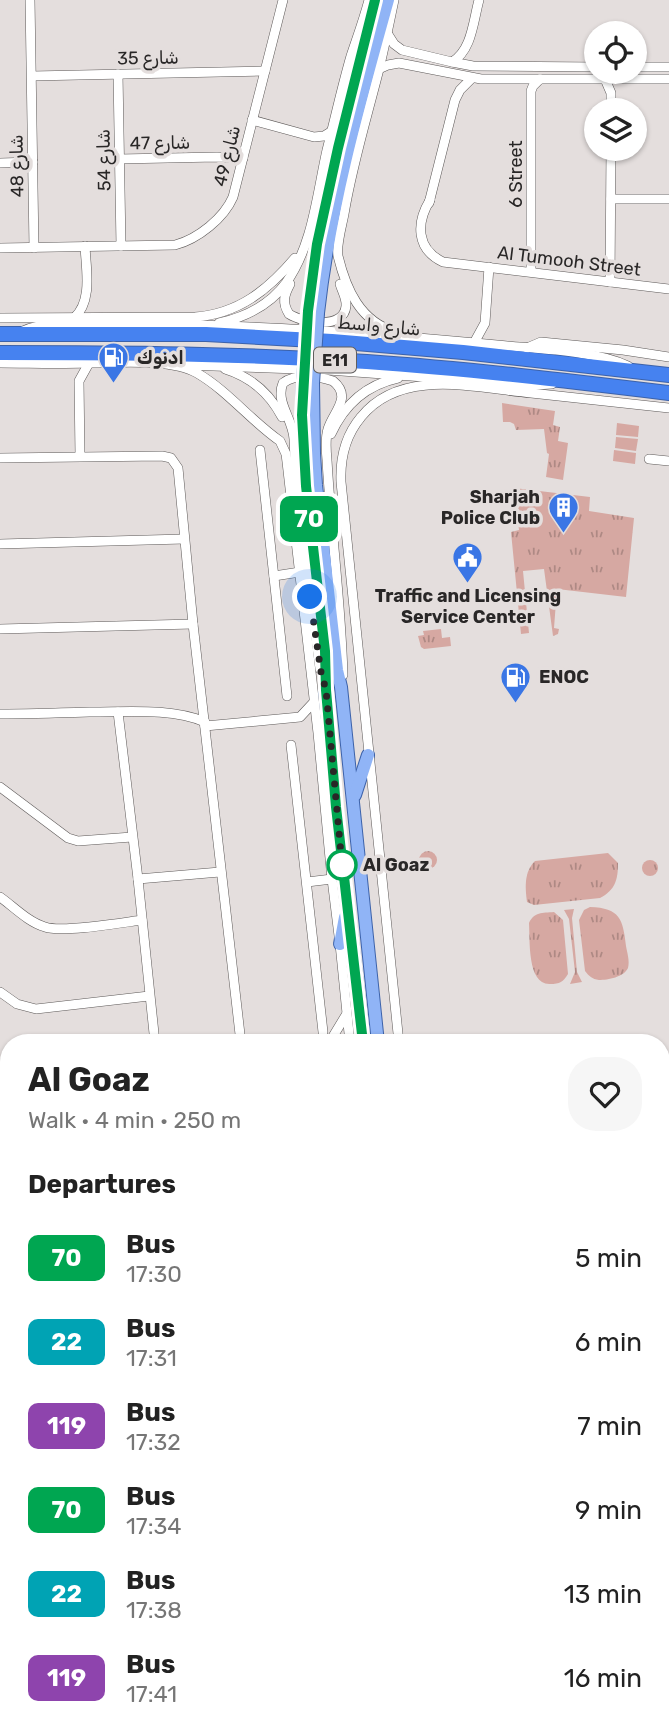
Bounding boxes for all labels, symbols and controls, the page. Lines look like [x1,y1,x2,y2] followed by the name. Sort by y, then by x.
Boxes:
[584,21,647,161] map controls
[584,21,647,84] button: locate
[117,46,179,71] street label: شارع 35
[584,98,647,161] button: layers
[209,123,246,189] street label: شارع 49
[92,129,117,191] street label: شارع 54
[129,131,191,156] street label: شارع 47
[5,134,30,198] street label: شارع 48
[505,140,527,208] street label: 6 Street
[496,241,642,281] street label: Al Tumooh Street
[337,311,421,342] street label: شارع واسط
[97,341,131,385] fuel station icon: ادنوك
[137,347,184,369] place label: ادنوك
[314,348,356,372] road number: E11
[441,486,540,529] place label: Sharjah Police Club
[546,490,580,534] building icon: Sharjah Police Club
[278,496,340,542] line badge: 70
[294,505,324,533] text: 70
[451,541,485,585] public building icon: Traffic and Licensing Service Center
[292,579,327,614] your location
[375,585,561,628] place label: Traffic and Licensing Service Center
[499,660,533,704] fuel station icon: ENOC
[539,666,589,688] place label: ENOC
[327,850,357,880] marker: Al Goaz
[363,854,429,876] place label: Al Goaz
[568,1057,642,1131] button: heart
[28,1060,150,1099] text: Al Goaz
[28,1106,241,1134] text: Walk · 4 min · 250 m
[28,1169,176,1200] text: Departures
[126,1229,175,1260] text: Bus
[575,1243,642,1274] text: 5 min
[51,1244,82,1272] text: 70
[126,1260,182,1288] text: 17:30
[126,1313,175,1344] text: Bus
[575,1327,642,1358] text: 6 min
[51,1328,82,1356] text: 22
[126,1344,177,1372] text: 17:31
[126,1397,175,1428] text: Bus
[577,1411,642,1442] text: 7 min
[47,1412,86,1440] text: 119
[126,1428,181,1456] text: 17:32
[126,1481,175,1512] text: Bus
[575,1495,642,1526] text: 9 min
[51,1496,82,1524] text: 70
[126,1512,182,1540] text: 17:34
[126,1565,175,1596] text: Bus
[564,1579,642,1610] text: 13 min
[51,1580,82,1608] text: 22
[126,1596,182,1624] text: 17:38
[126,1649,175,1680] text: Bus
[564,1663,642,1694] text: 16 min
[47,1664,86,1692] text: 119
[126,1680,177,1708] text: 17:41

